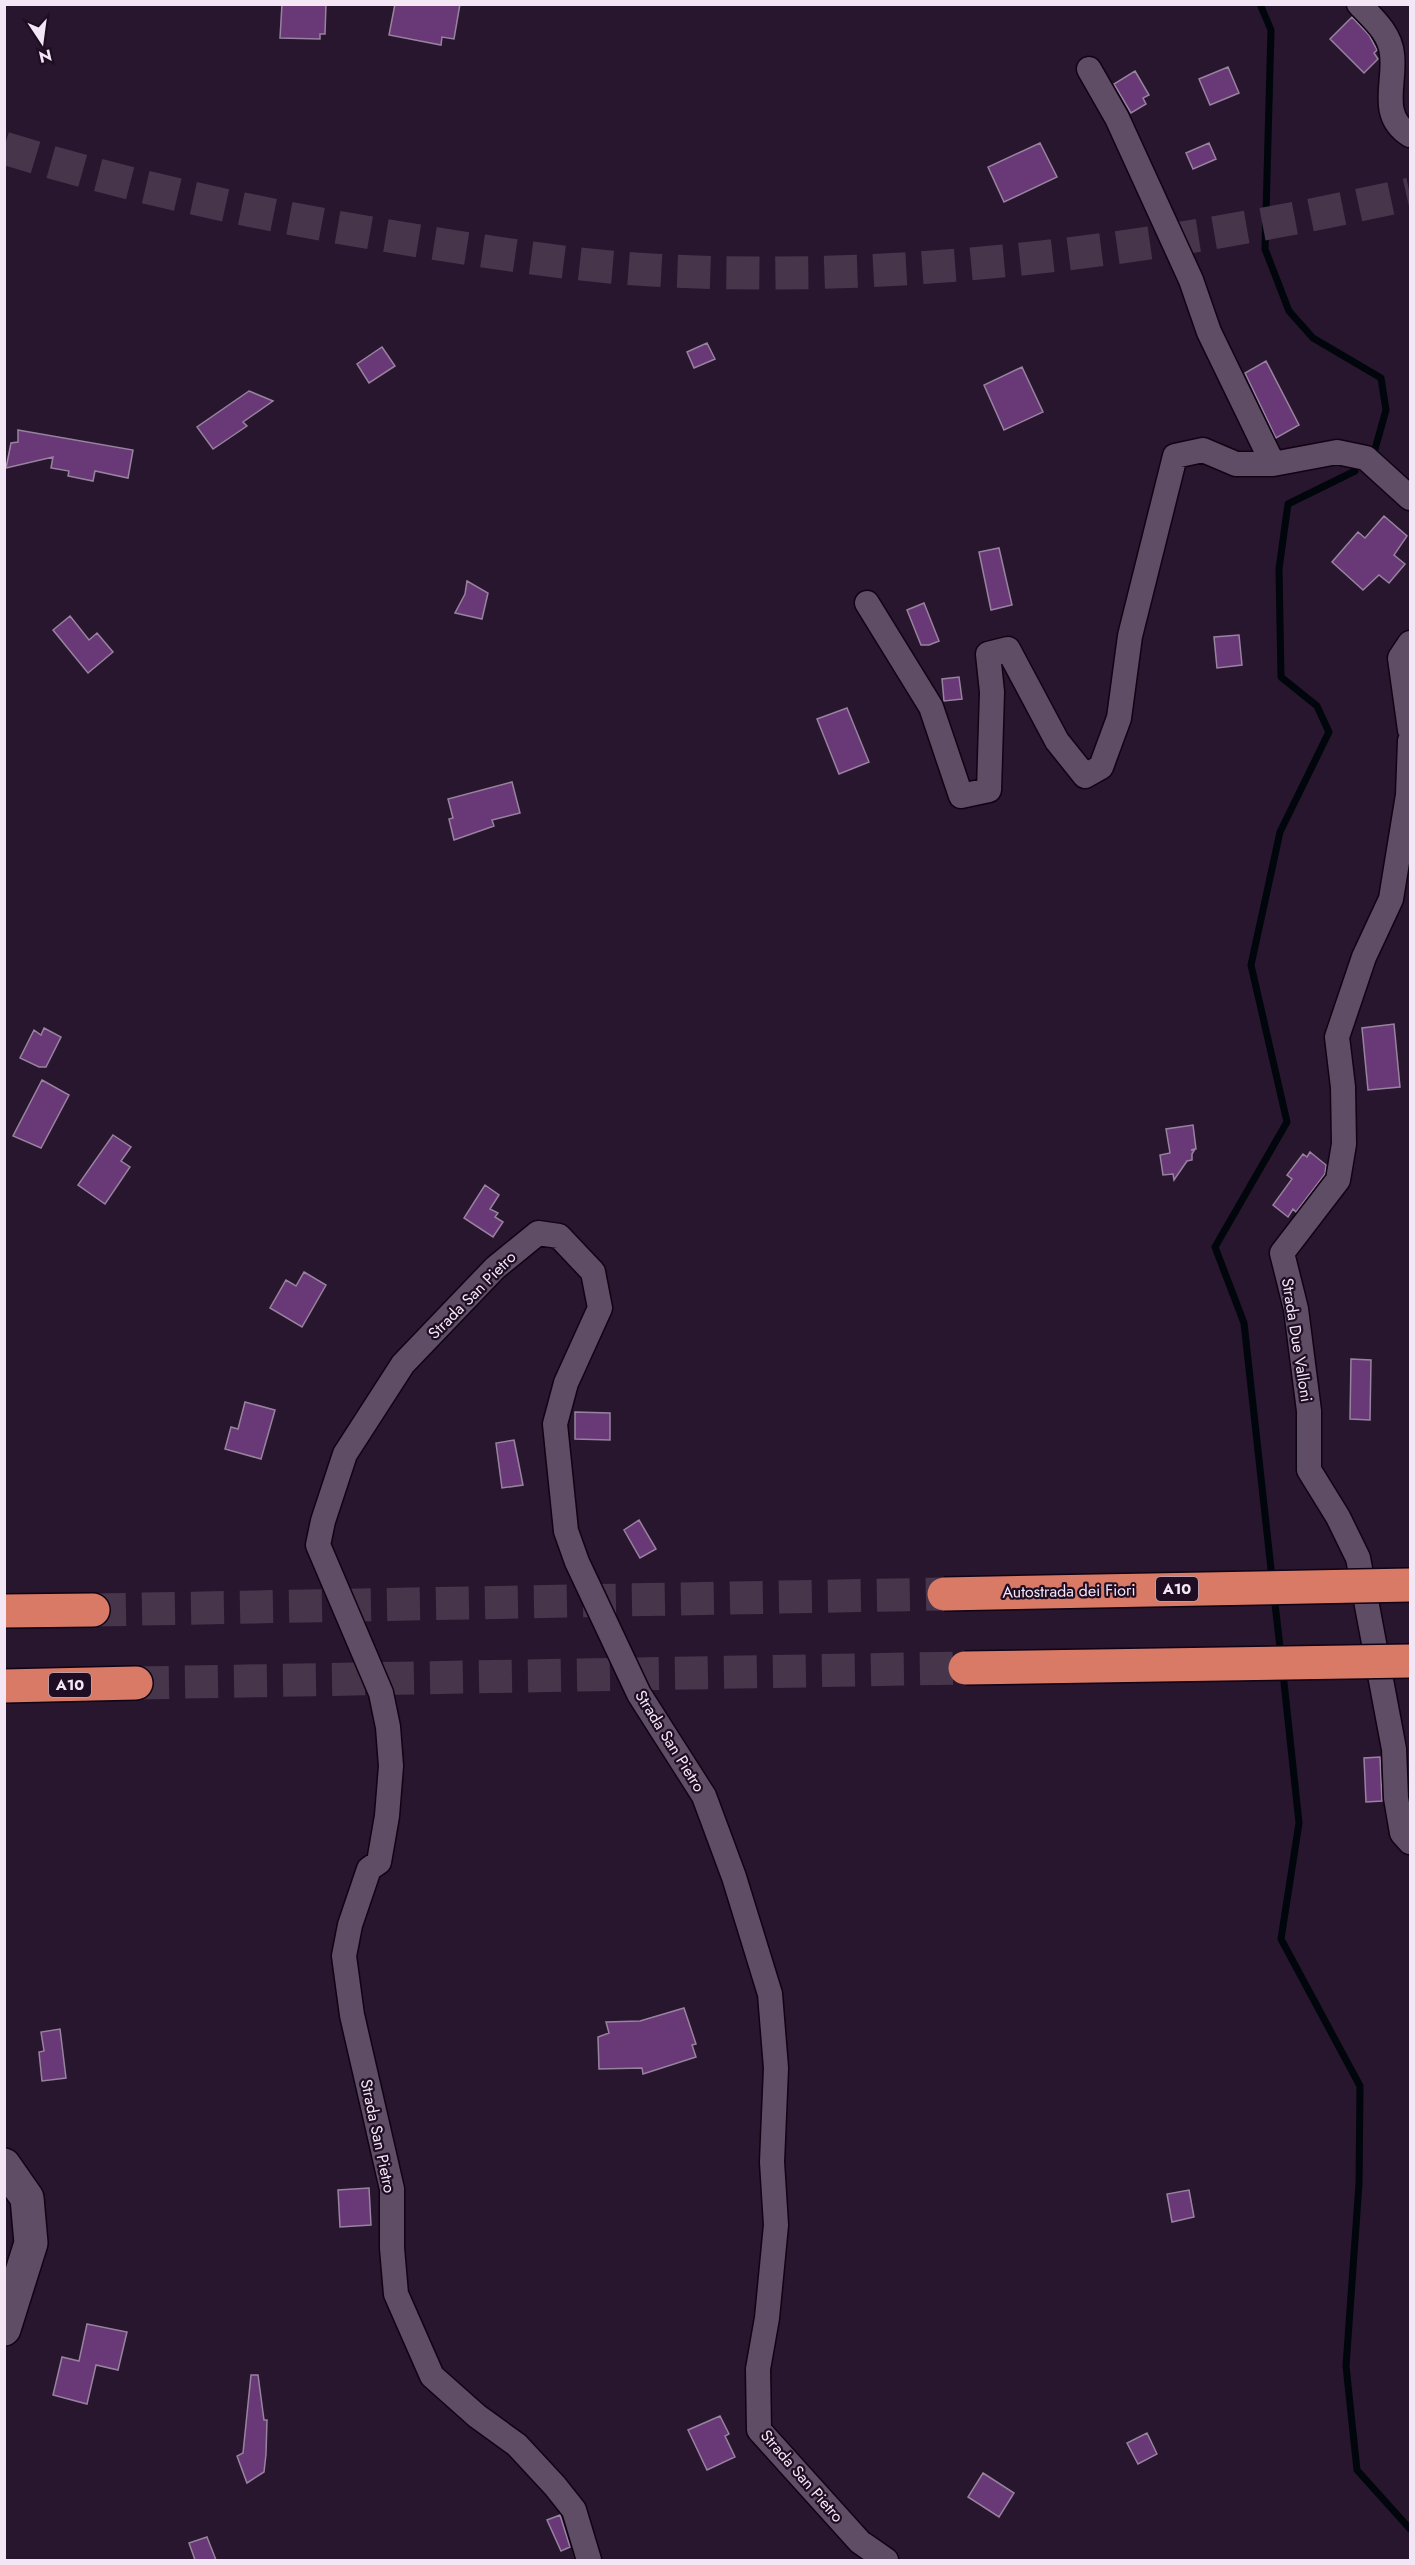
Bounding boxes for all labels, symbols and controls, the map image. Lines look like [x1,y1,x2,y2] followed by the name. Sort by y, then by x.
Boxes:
[12,12,72,72] north arrow
[36,43,54,69] text: N
[423,1246,521,1344] street label: Strada San Pietro
[1276,1276,1318,1404] street label: Strada Due Valloni
[1156,1577,1198,1601] road number: A10
[1002,1578,1136,1604] street label: Autostrada dei Fiori
[49,1673,91,1697] road number: A10
[629,1686,711,1797] street label: Strada San Pietro
[355,2077,401,2195] street label: Strada San Pietro
[755,2425,849,2528] street label: Strada San Pietro

